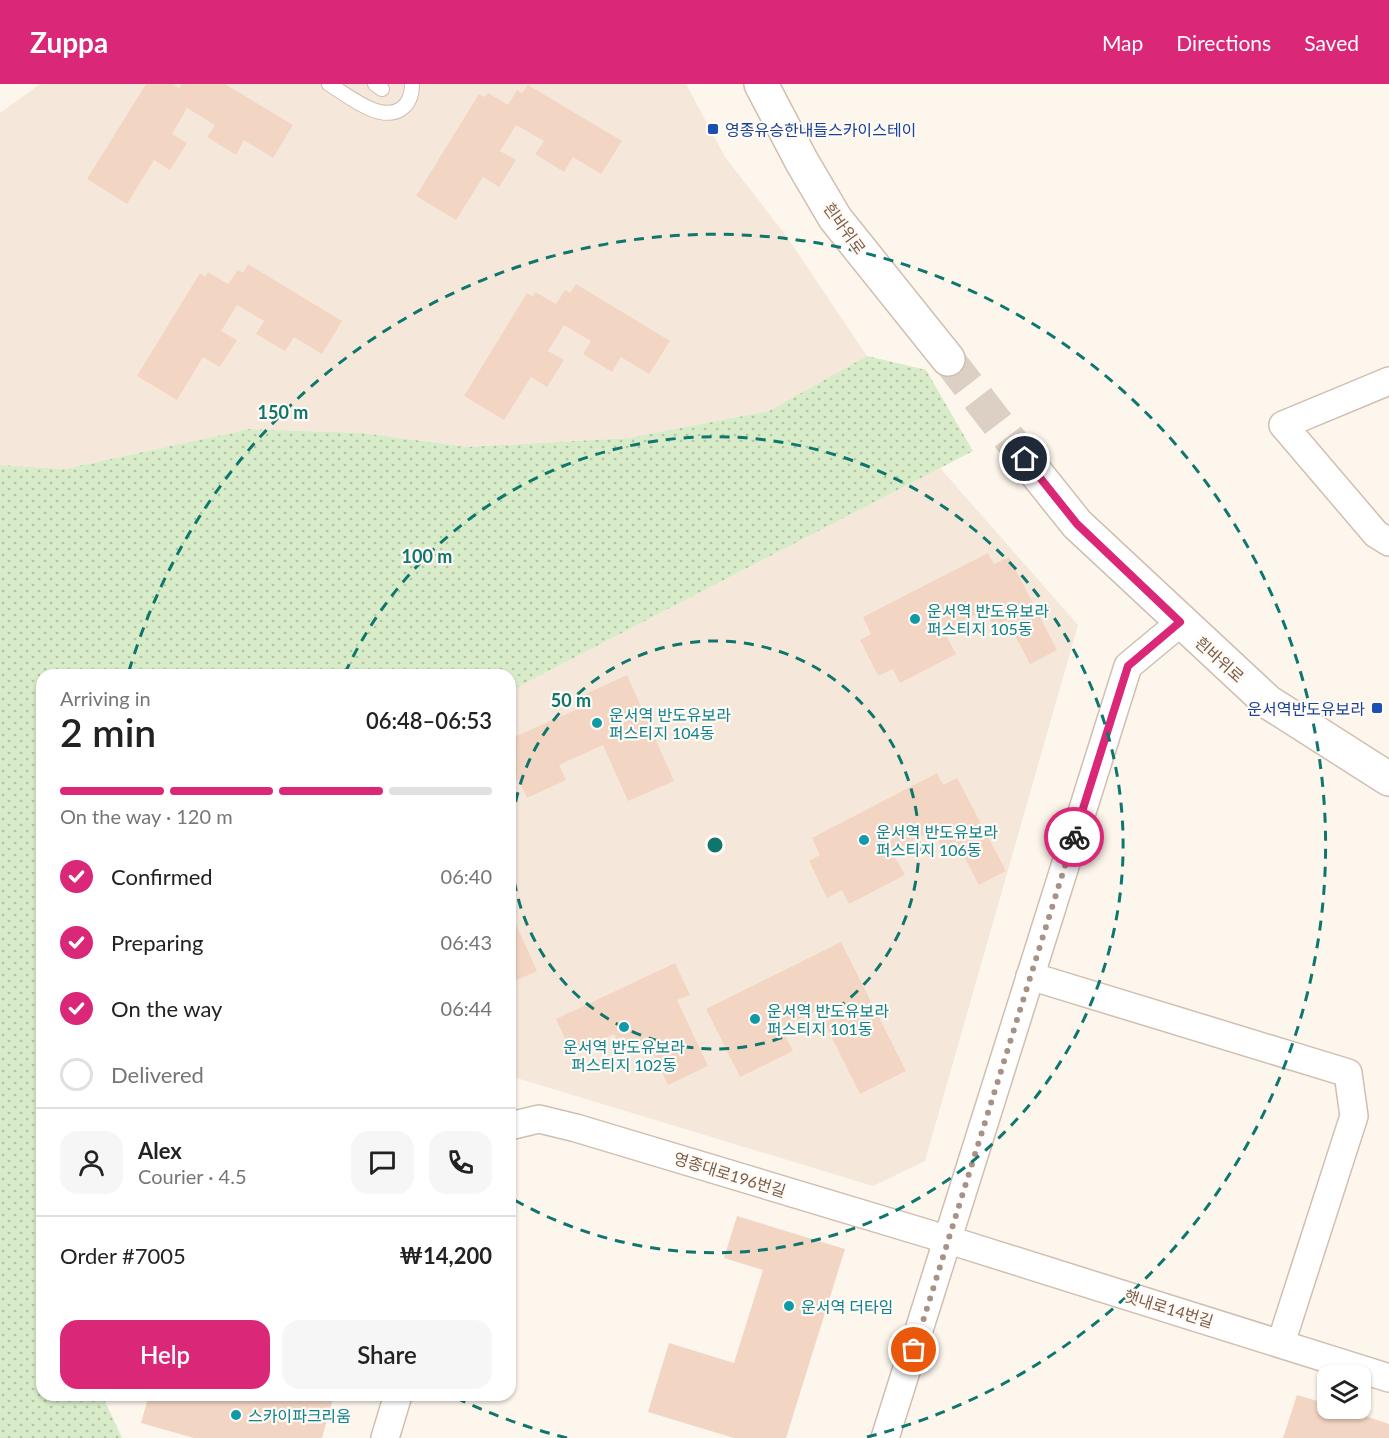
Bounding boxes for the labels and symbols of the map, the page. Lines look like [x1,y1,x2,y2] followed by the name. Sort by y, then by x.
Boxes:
[725,120,916,139] place label: 영종유승한내들스카이스테이
[706,122,720,136] marker: 영종유승한내들스카이스테이
[820,199,870,258] street label: 흰바위로
[258,401,308,423] text: 150 m
[999,433,1050,484] pin
[402,545,452,567] text: 100 m
[927,601,1049,638] place label: 운서역 반도유보라 퍼스티지 105동
[908,612,922,626] marker: 운서역 반도유보라 퍼스티지 105동
[1192,632,1248,686] street label: 흰바위로
[551,689,591,711] text: 50 m
[1247,699,1365,718] place label: 운서역반도유보라
[1370,701,1384,715] marker: 운서역반도유보라
[609,705,731,742] place label: 운서역 반도유보라 퍼스티지 104동
[590,716,604,730] marker: 운서역 반도유보라 퍼스티지 104동
[1044,807,1104,867] courier
[876,822,998,859] place label: 운서역 반도유보라 퍼스티지 106동
[857,833,871,847] marker: 운서역 반도유보라 퍼스티지 106동
[705,835,725,855] centre of rings
[767,1001,889,1038] place label: 운서역 반도유보라 퍼스티지 101동
[748,1012,762,1026] marker: 운서역 반도유보라 퍼스티지 101동
[617,1020,631,1034] marker: 운서역 반도유보라 퍼스티지 102동
[563,1037,685,1074] place label: 운서역 반도유보라 퍼스티지 102동
[672,1148,788,1200] street label: 영종대로196번길
[1122,1285,1216,1331] street label: 햇내로14번길
[801,1297,893,1316] place label: 운서역 더타임
[782,1299,796,1313] marker: 운서역 더타임
[888,1324,939,1375] pin
[248,1406,351,1425] place label: 스카이파크리움
[229,1408,243,1422] marker: 스카이파크리움

